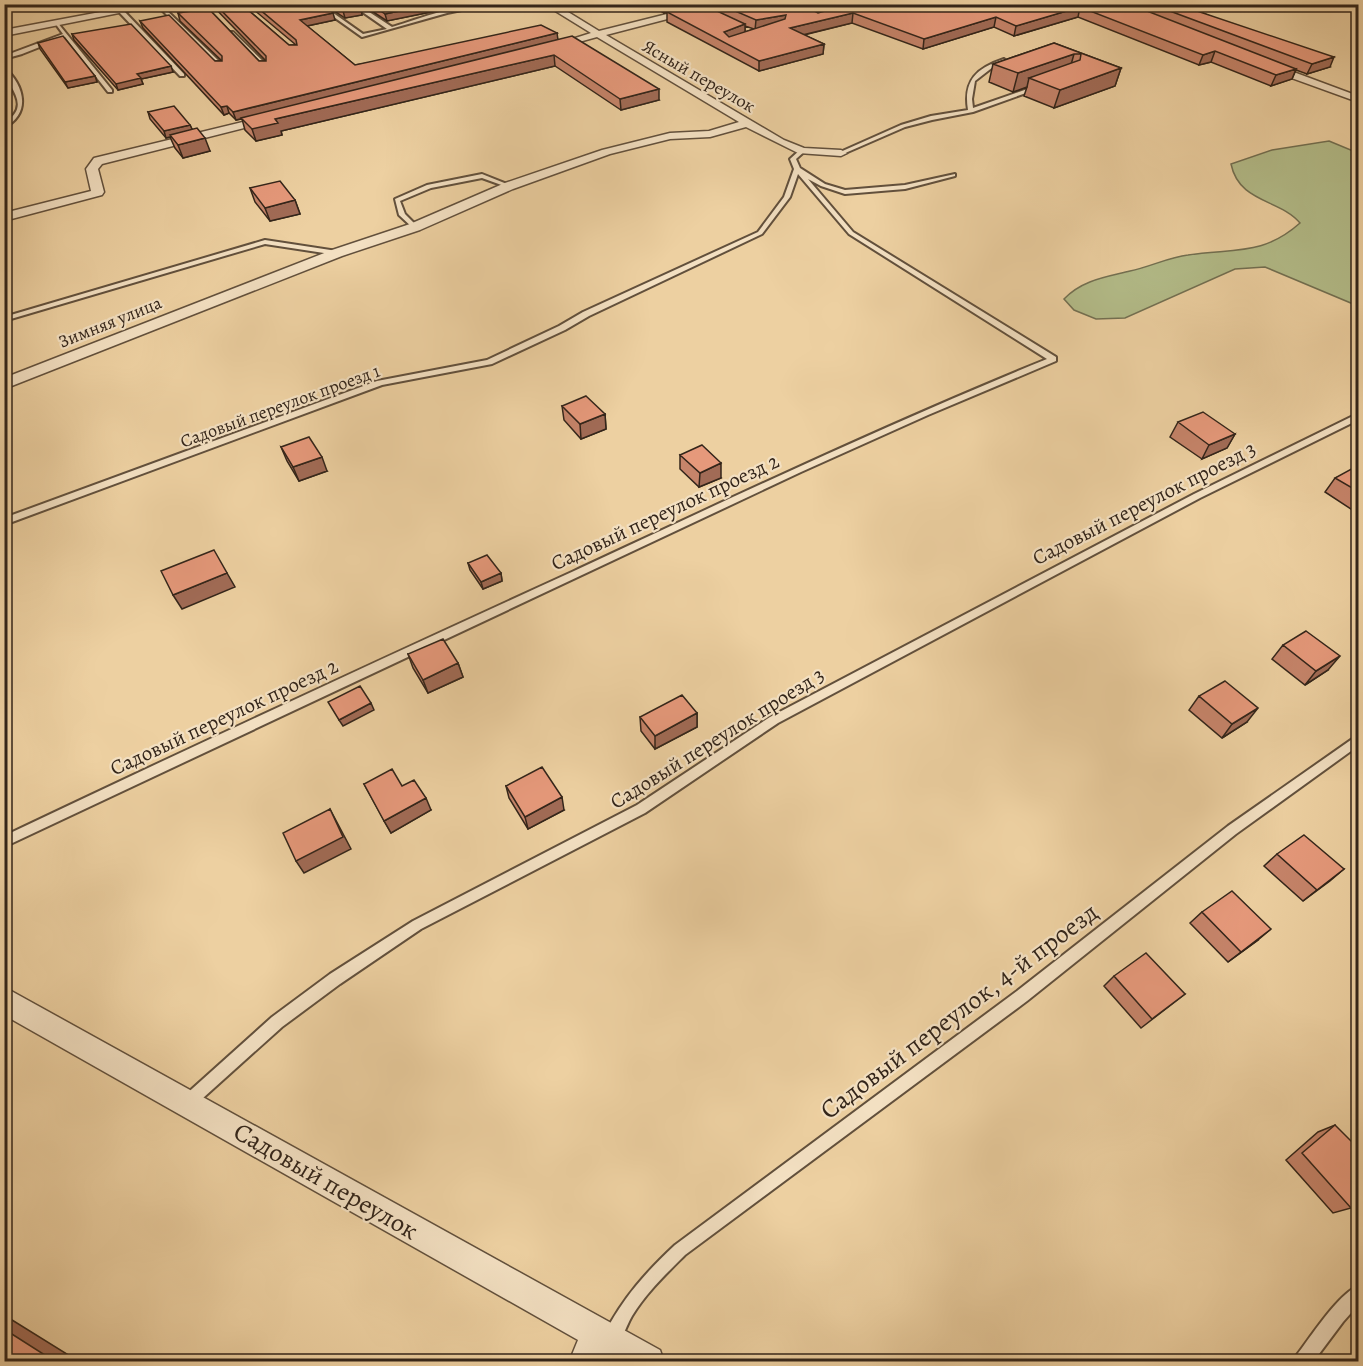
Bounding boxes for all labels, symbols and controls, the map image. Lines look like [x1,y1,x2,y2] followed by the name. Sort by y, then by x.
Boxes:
[638,34,760,118] street label: Ясный переулок
[55,290,166,354] street label: Зимняя улица
[177,359,383,453] street label: Садовый переулок проезд 1
[1027,434,1261,572] street label: Садовый переулок проезд 3
[546,447,784,577] street label: Садовый переулок проезд 2
[105,652,343,782] street label: Садовый переулок проезд 2
[605,661,829,815] street label: Садовый переулок проезд 3
[813,895,1105,1127] street label: Садовый переулок, 4-й проезд
[227,1114,425,1248] street label: Садовый переулок

